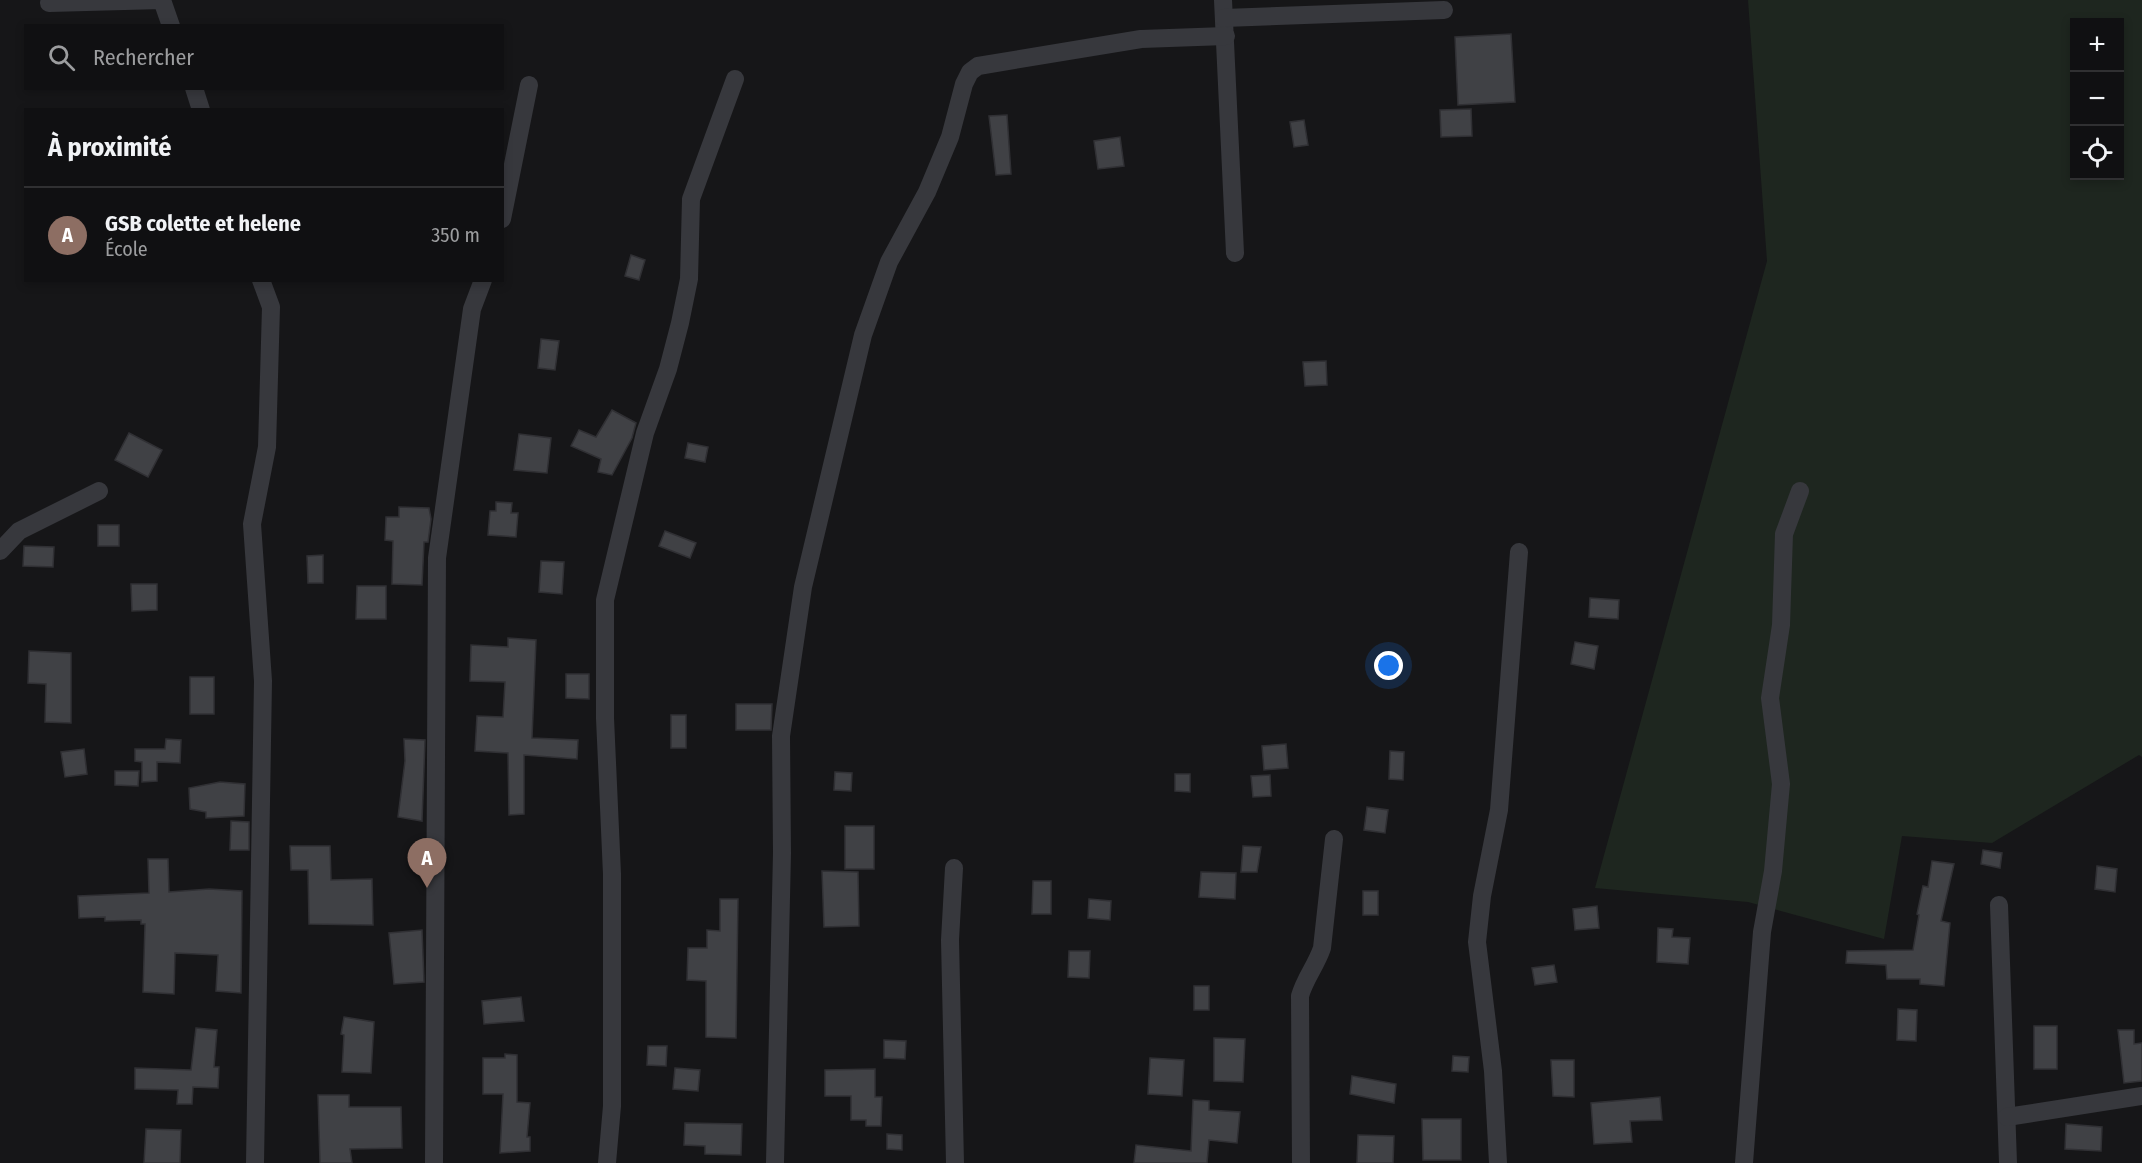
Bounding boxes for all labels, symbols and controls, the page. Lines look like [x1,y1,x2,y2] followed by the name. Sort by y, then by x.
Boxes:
[2070,18,2124,180] map controls
[2070,18,2124,72] button: +
[24,24,504,90] search box
[45,41,78,74] icon: search
[93,44,194,71] text: Rechercher
[2070,72,2124,126] button: −
[2070,126,2124,180] button: locate
[48,132,171,163] text: À proximité
[105,210,301,237] text: GSB colette et helene
[62,223,73,247] text: A
[431,223,480,247] text: 350 m
[105,237,148,261] text: École
[1374,651,1403,680] your location
[408,838,446,888] pin: A

